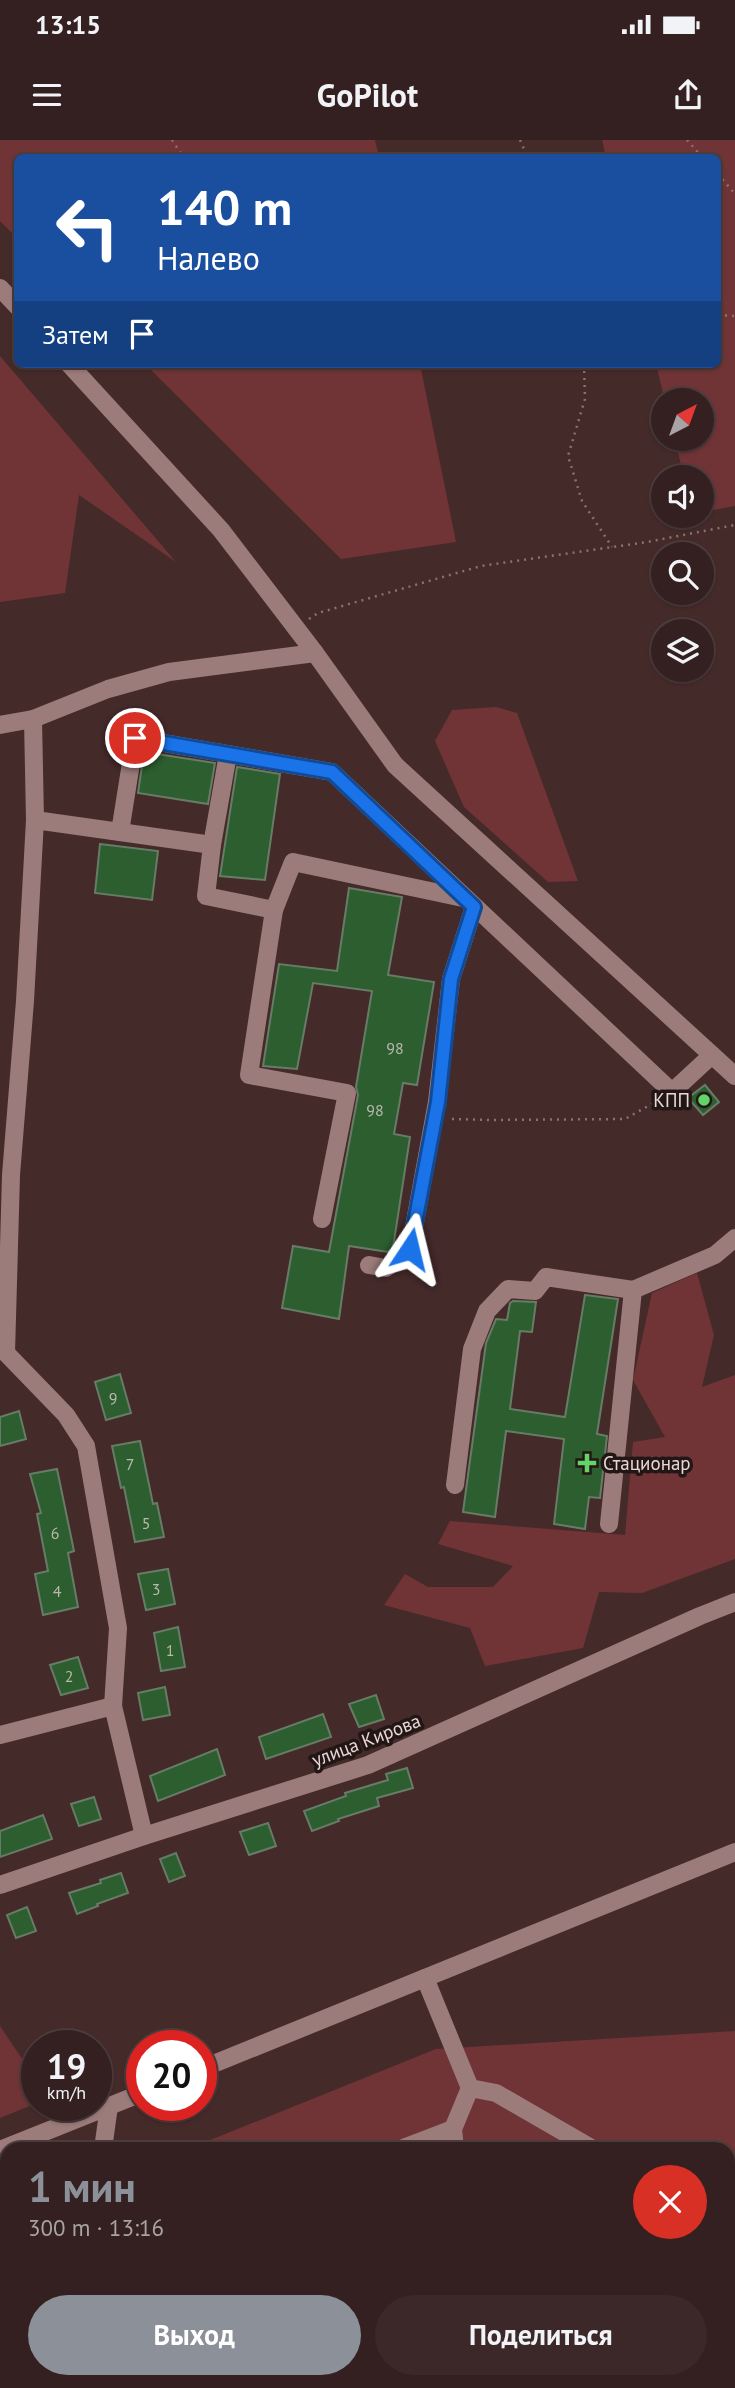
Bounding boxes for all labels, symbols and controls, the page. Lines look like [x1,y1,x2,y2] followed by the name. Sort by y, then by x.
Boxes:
[35,8,101,41] text: 13:15
[317,74,418,116] text: GoPilot
[28,76,66,114] icon: menu
[669,76,707,114] icon: share
[157,175,292,239] text: 140 m
[42,182,133,273] icon: left
[157,237,260,279] text: Налево
[123,315,161,353] icon: arrive
[42,318,109,351] text: Затем
[651,388,714,452] north arrow
[651,388,714,682] map controls
[651,465,714,528] button: sound
[651,542,714,605] button: search
[651,619,714,682] button: layers
[105,708,165,768] pin
[116,719,154,757] icon: arrive
[386,1038,404,1058] house number: 98
[653,1088,690,1112] place label: КПП
[696,1092,712,1108] marker: КПП
[366,1100,384,1120] house number: 98
[373,1212,447,1286] position arrow
[109,1388,117,1408] house number: 9
[603,1451,691,1475] place label: Стационар
[577,1453,597,1473] marker: Стационар
[126,1454,134,1474] house number: 7
[142,1513,150,1533] house number: 5
[51,1523,59,1543] house number: 6
[152,1579,160,1599] house number: 3
[53,1581,62,1601] house number: 4
[166,1640,174,1660] house number: 1
[65,1666,73,1686] house number: 2
[308,1708,424,1772] street label: улица Кирова
[126,2030,217,2121] speed limit sign: 20
[47,2043,86,2089] text: 19
[47,2081,86,2104] text: km/h
[28,2159,136,2214] text: 1 мин
[633,2165,707,2239] button: close
[28,2213,164,2242] text: 300 m · 13:16
[28,2295,361,2375] button: Выход
[375,2295,707,2375] button: Поделиться

